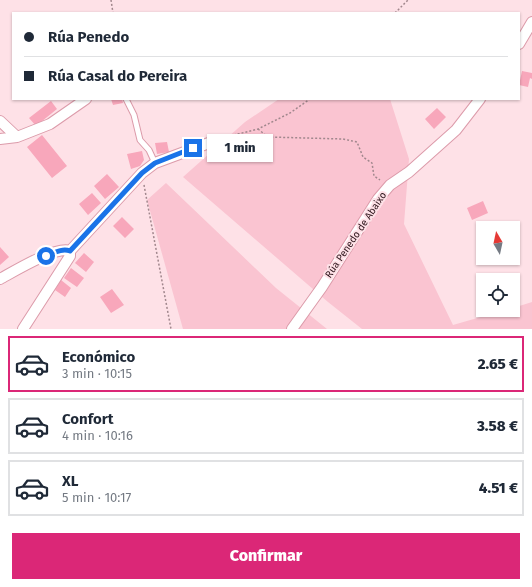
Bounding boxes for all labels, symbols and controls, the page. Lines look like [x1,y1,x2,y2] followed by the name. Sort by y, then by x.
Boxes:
[48,28,129,46] text: Rúa Penedo
[48,67,187,85] text: Rúa Casal do Pereira
[207,134,273,162] callout: 1 min
[184,139,202,157] route end
[224,140,256,155] text: 1 min
[322,189,389,280] street label: Rúa Penedo de Abaixo
[476,221,520,265] north arrow
[476,221,520,317] map controls
[37,247,55,265] route start
[476,273,520,317] button: locate
[14,346,50,382] icon: car
[62,348,135,366] text: Económico
[478,355,518,373] text: 2.65 €
[62,366,132,381] text: 3 min · 10:15
[14,408,50,444] icon: car
[62,410,114,428] text: Confort
[477,417,518,435] text: 3.58 €
[62,428,133,443] text: 4 min · 10:16
[14,470,50,506] icon: car
[62,472,78,490] text: XL
[479,479,518,497] text: 4.51 €
[62,490,131,505] text: 5 min · 10:17
[12,533,520,579] button: Confirmar

